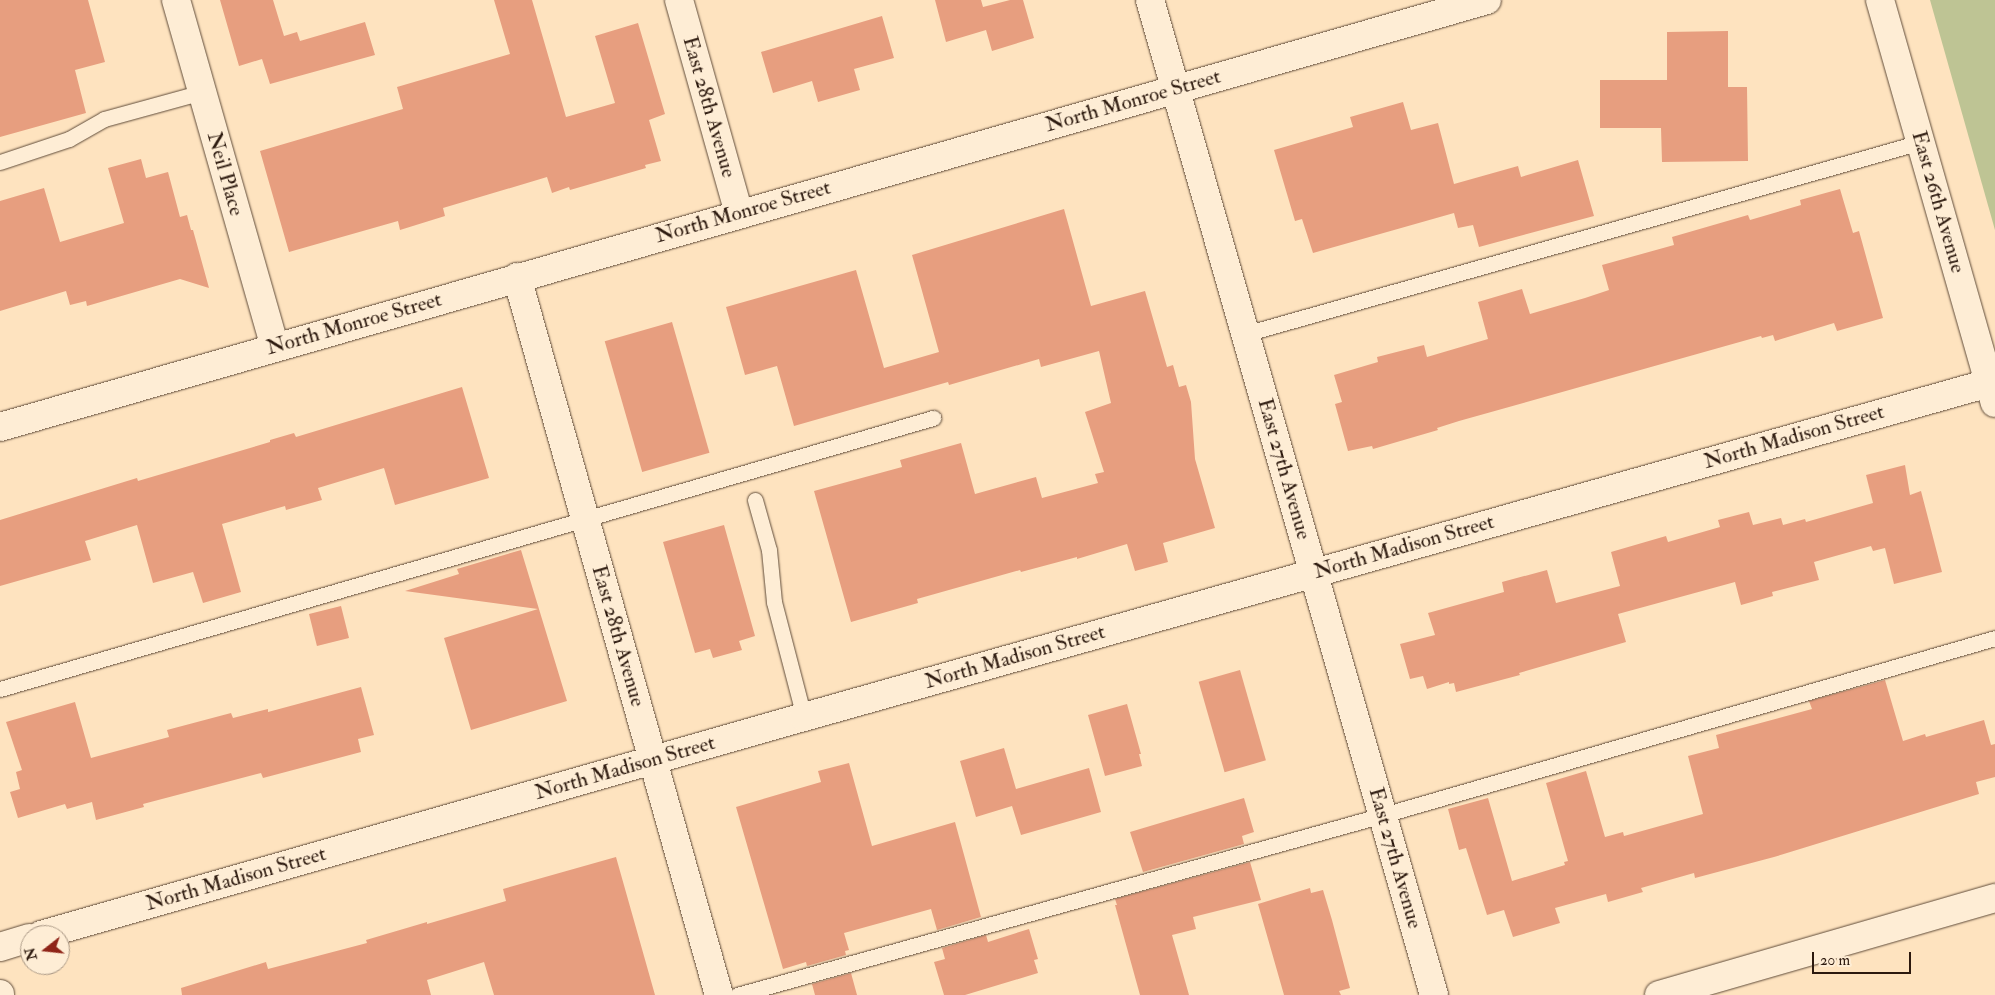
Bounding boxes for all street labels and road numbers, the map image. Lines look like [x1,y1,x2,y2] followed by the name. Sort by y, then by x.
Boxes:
[677,33,741,181] street label: East 28th Avenue
[1043,64,1223,138] street label: North Monroe Street
[1906,128,1970,276] street label: East 26th Avenue
[201,129,249,219] street label: Neil Place
[653,175,833,249] street label: North Monroe Street
[264,287,444,361] street label: North Monroe Street
[1252,396,1316,542] street label: East 27th Avenue
[1701,399,1887,475] street label: North Madison Street
[1311,509,1497,585] street label: North Madison Street
[586,562,650,710] street label: East 28th Avenue
[922,619,1108,695] street label: North Madison Street
[532,730,718,806] street label: North Madison Street
[1363,785,1427,931] street label: East 27th Avenue
[143,841,329,917] street label: North Madison Street

